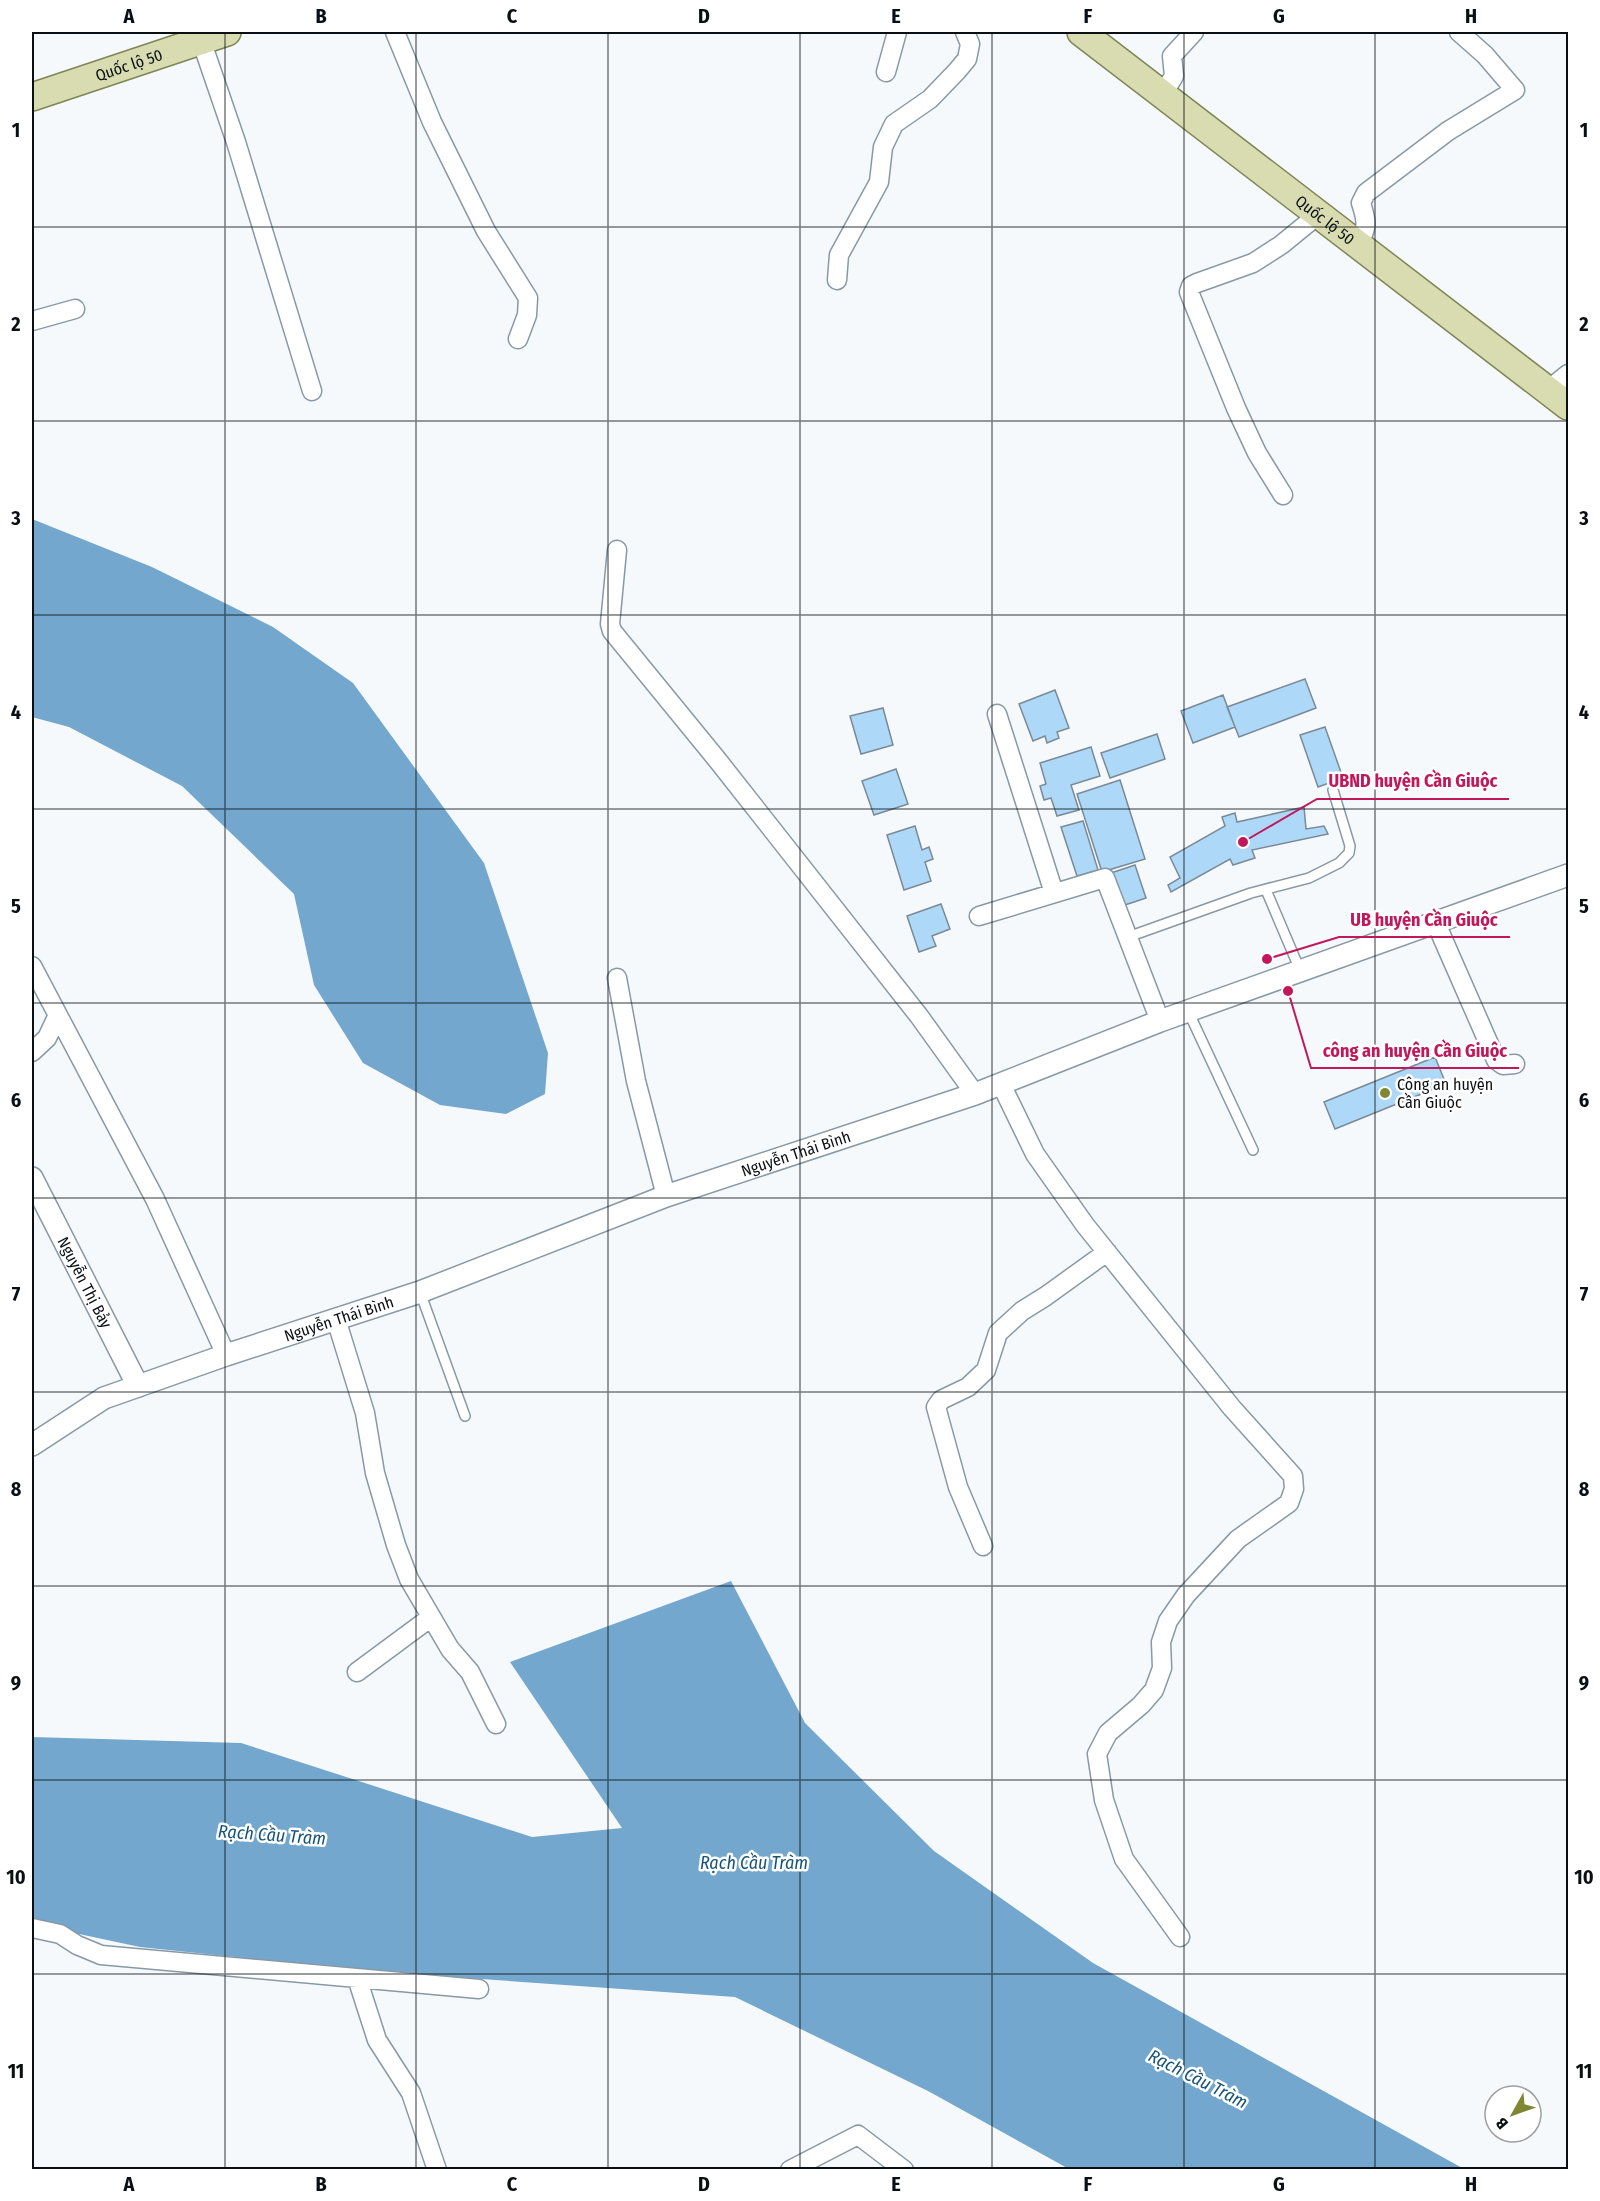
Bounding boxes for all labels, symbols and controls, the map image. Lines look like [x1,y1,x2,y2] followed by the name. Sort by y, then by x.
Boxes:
[123,4,136,28] text: A
[315,4,327,28] text: B
[507,4,518,28] text: C
[698,4,710,28] text: D
[891,4,901,28] text: E
[1084,4,1093,28] text: F
[1273,4,1285,28] text: G
[1465,4,1477,28] text: H
[93,45,165,85] street label: Quốc lộ 50
[12,118,20,142] text: 1
[1580,118,1588,142] text: 1
[1292,191,1358,249] street label: Quốc lộ 50
[10,312,21,336] text: 2
[1578,312,1589,336] text: 2
[10,506,21,530] text: 3
[1578,506,1589,530] text: 3
[11,700,21,724] text: 4
[1579,700,1589,724] text: 4
[1317,763,1509,799] callout: UBND huyện Cần Giuộc
[1329,769,1498,792] text: UBND huyện Cần Giuộc
[11,894,21,918] text: 5
[1579,894,1589,918] text: 5
[1339,901,1510,937] callout: UB huyện Cần Giuộc
[1350,908,1498,931] text: UB huyện Cần Giuộc
[1311,1032,1519,1068] callout: công an huyện Cần Giuộc
[1323,1039,1507,1062] text: công an huyện Cần Giuộc
[1397,1075,1493,1112] place label: Công an huyện Cần Giuộc
[1378,1086,1392,1100] marker: Công an huyện Cần Giuộc
[11,1088,21,1112] text: 6
[1579,1088,1589,1112] text: 6
[739,1127,853,1181] street label: Nguyễn Thái Bình
[54,1234,116,1332] street label: Nguyễn Thị Bảy
[12,1282,21,1306] text: 7
[1580,1282,1589,1306] text: 7
[282,1292,396,1345] street label: Nguyễn Thái Bình
[11,1477,22,1501] text: 8
[1579,1477,1590,1501] text: 8
[11,1671,21,1695] text: 9
[1579,1671,1589,1695] text: 9
[217,1820,327,1850] water label: Rạch Cầu Tràm
[700,1852,808,1874] water label: Rạch Cầu Tràm
[6,1865,26,1889] text: 10
[1574,1865,1594,1889] text: 10
[1145,2045,1251,2113] water label: Rạch Cầu Tràm
[8,2059,24,2083] text: 11
[1576,2059,1592,2083] text: 11
[1483,2084,1543,2144] north arrow
[1492,2114,1512,2133] text: B
[123,2172,136,2196] text: A
[315,2172,327,2196] text: B
[507,2172,518,2196] text: C
[698,2172,710,2196] text: D
[891,2172,901,2196] text: E
[1084,2172,1093,2196] text: F
[1273,2172,1285,2196] text: G
[1465,2172,1477,2196] text: H

